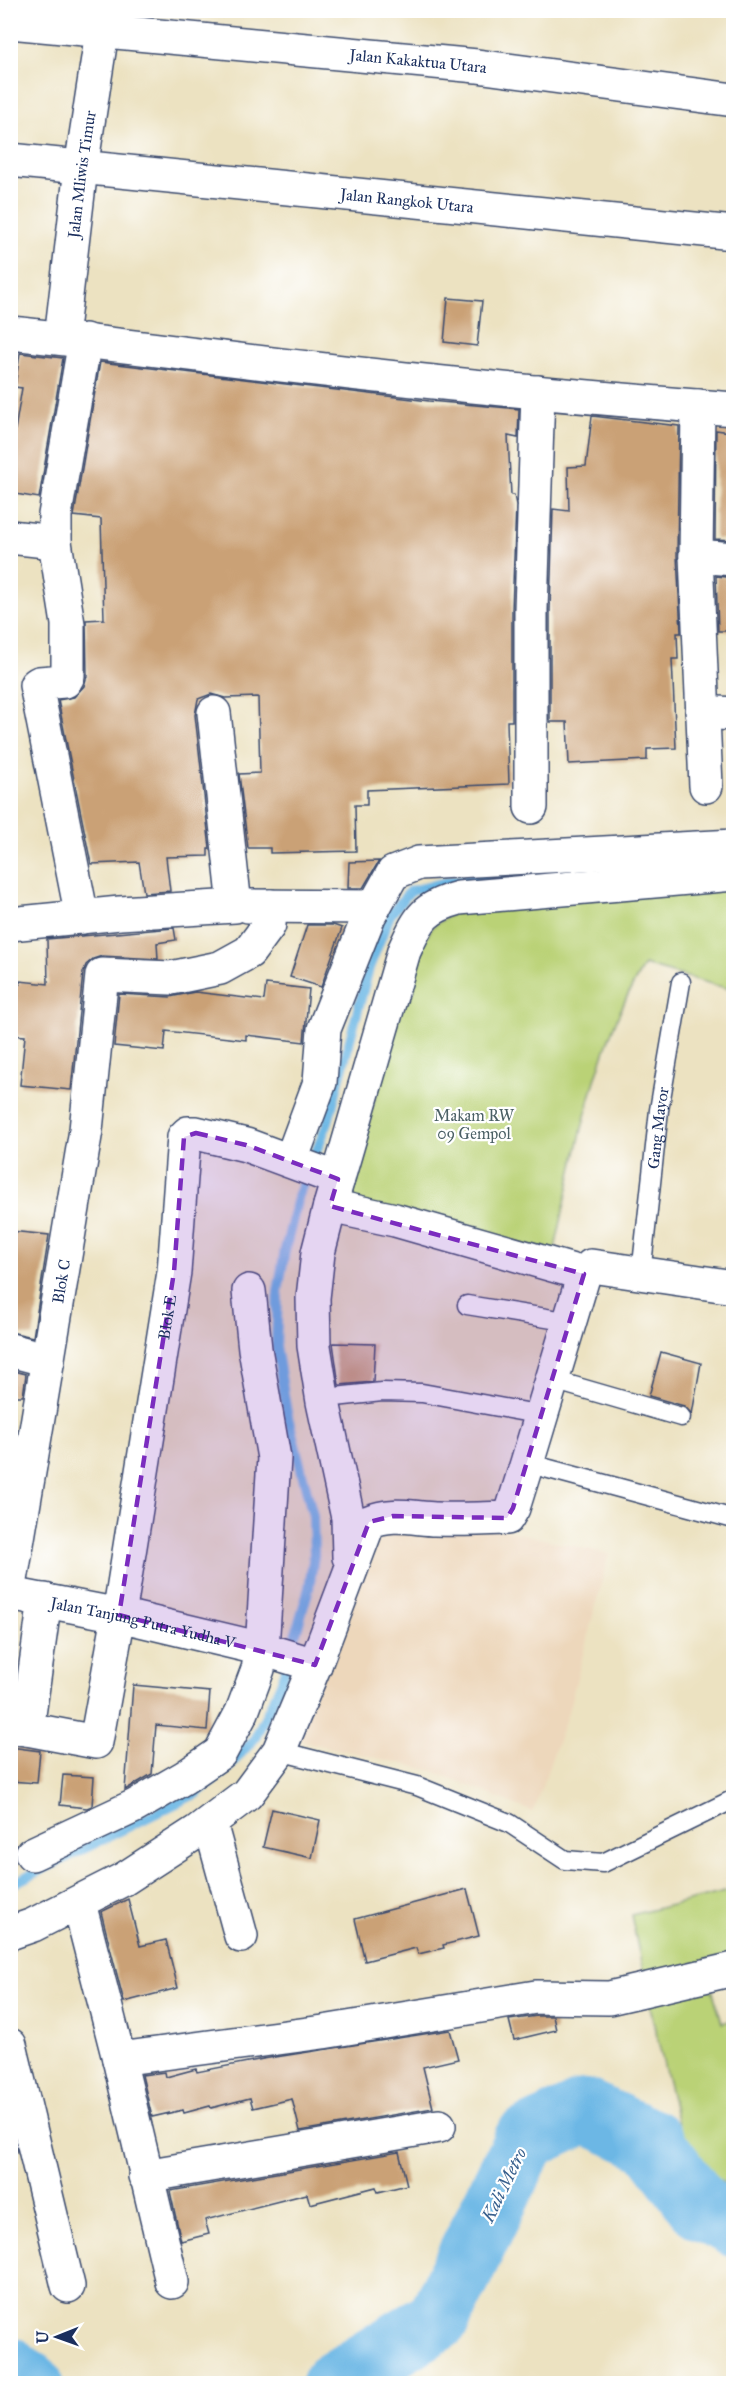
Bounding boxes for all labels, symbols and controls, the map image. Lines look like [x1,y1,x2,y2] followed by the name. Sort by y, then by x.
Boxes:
[347,45,488,77] street label: Jalan Kakaktua Utara
[64,109,100,241] street label: Jalan Mliwis Timur
[337,184,475,217] street label: Jalan Rangkok Utara
[644,1085,673,1170] street label: Gang Mayor
[434,1106,515,1143] park label: Makam RW 09 Gempol
[48,1258,74,1305] street label: Blok C
[154,1293,180,1341] street label: Blok E
[47,1593,238,1653] street label: Jalan Tanjung Putra Yudha V
[476,2144,531,2227] water label: Kali Metro
[27,2307,87,2367] north arrow
[33,2330,52,2344] text: U

